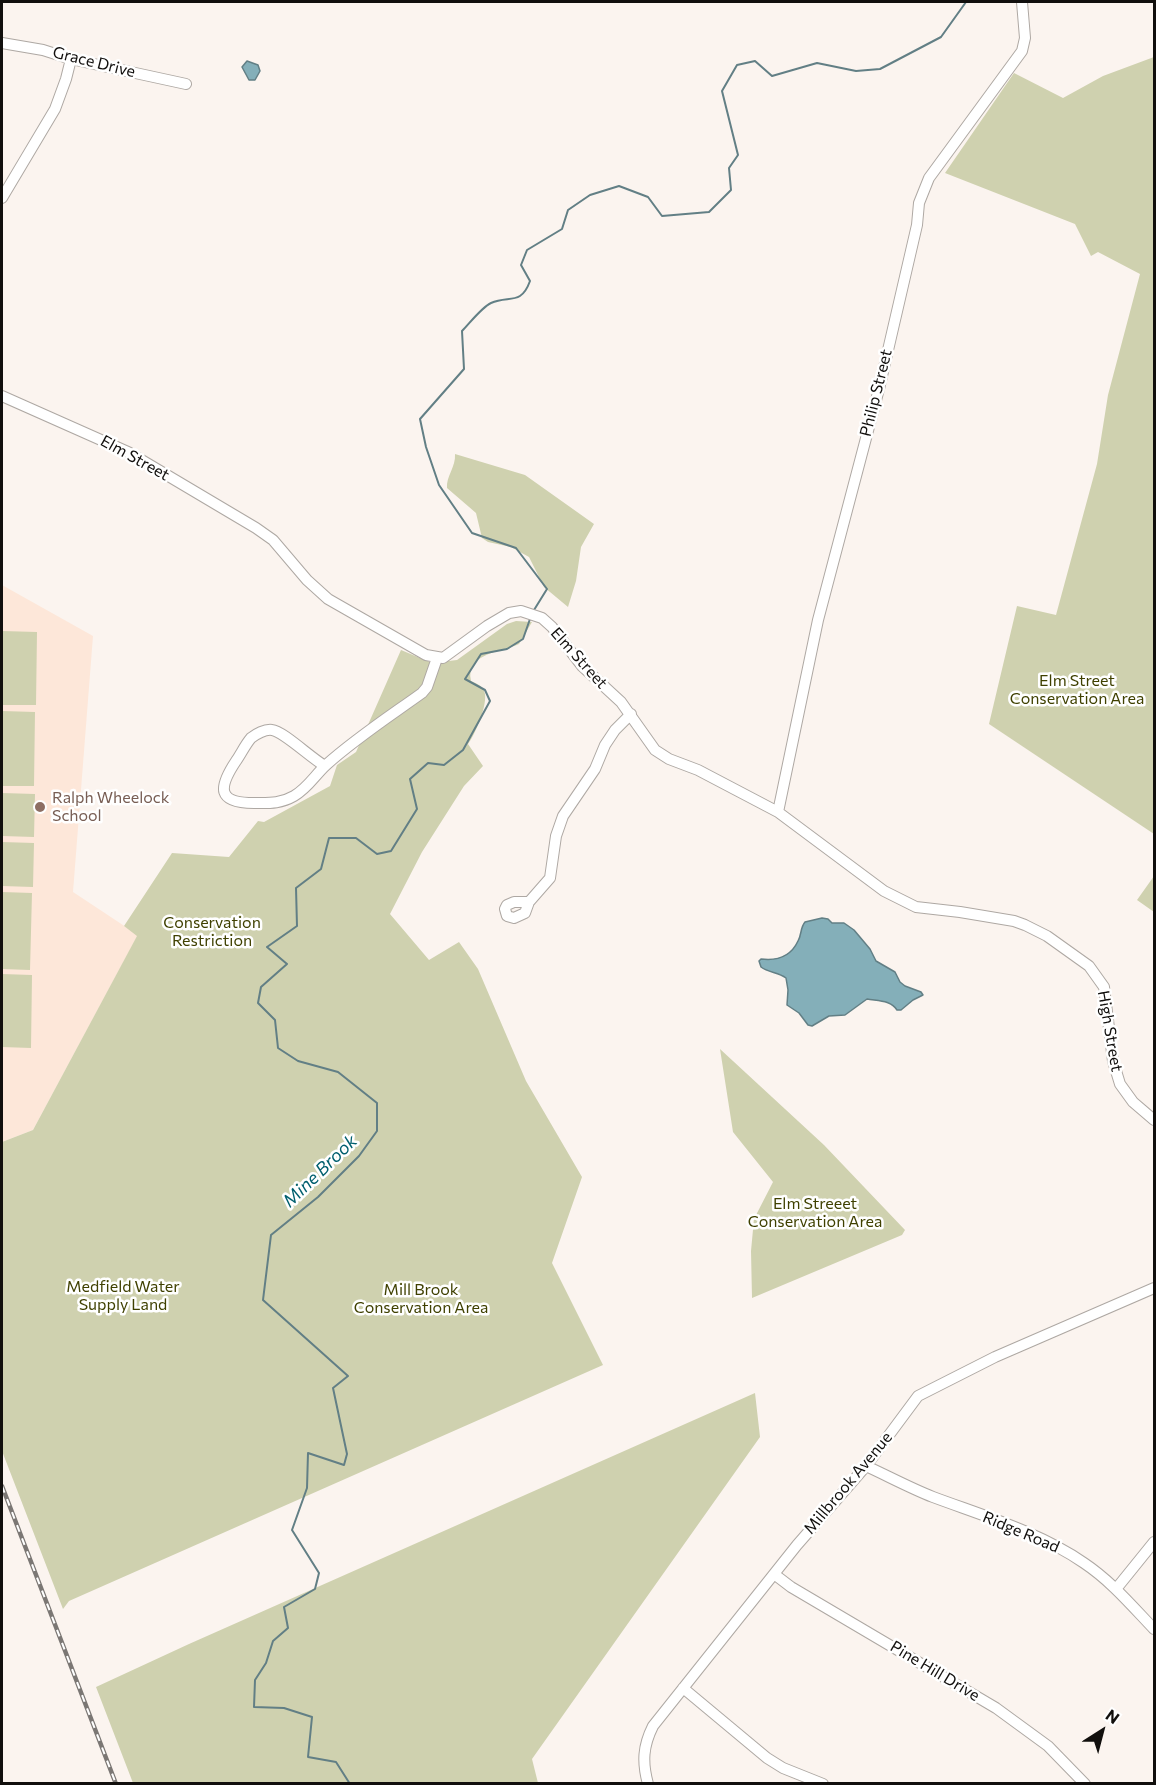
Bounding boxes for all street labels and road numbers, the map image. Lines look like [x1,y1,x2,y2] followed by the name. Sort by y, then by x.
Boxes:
[51,42,137,82] street label: Grace Drive
[856,347,896,439] street label: Philip Street
[97,431,173,485] street label: Elm Street
[547,623,611,693] street label: Elm Street
[1093,989,1127,1073] street label: High Street
[800,1428,896,1538] street label: Millbrook Avenue
[980,1507,1062,1557] street label: Ridge Road
[887,1637,983,1705] street label: Pine Hill Drive

